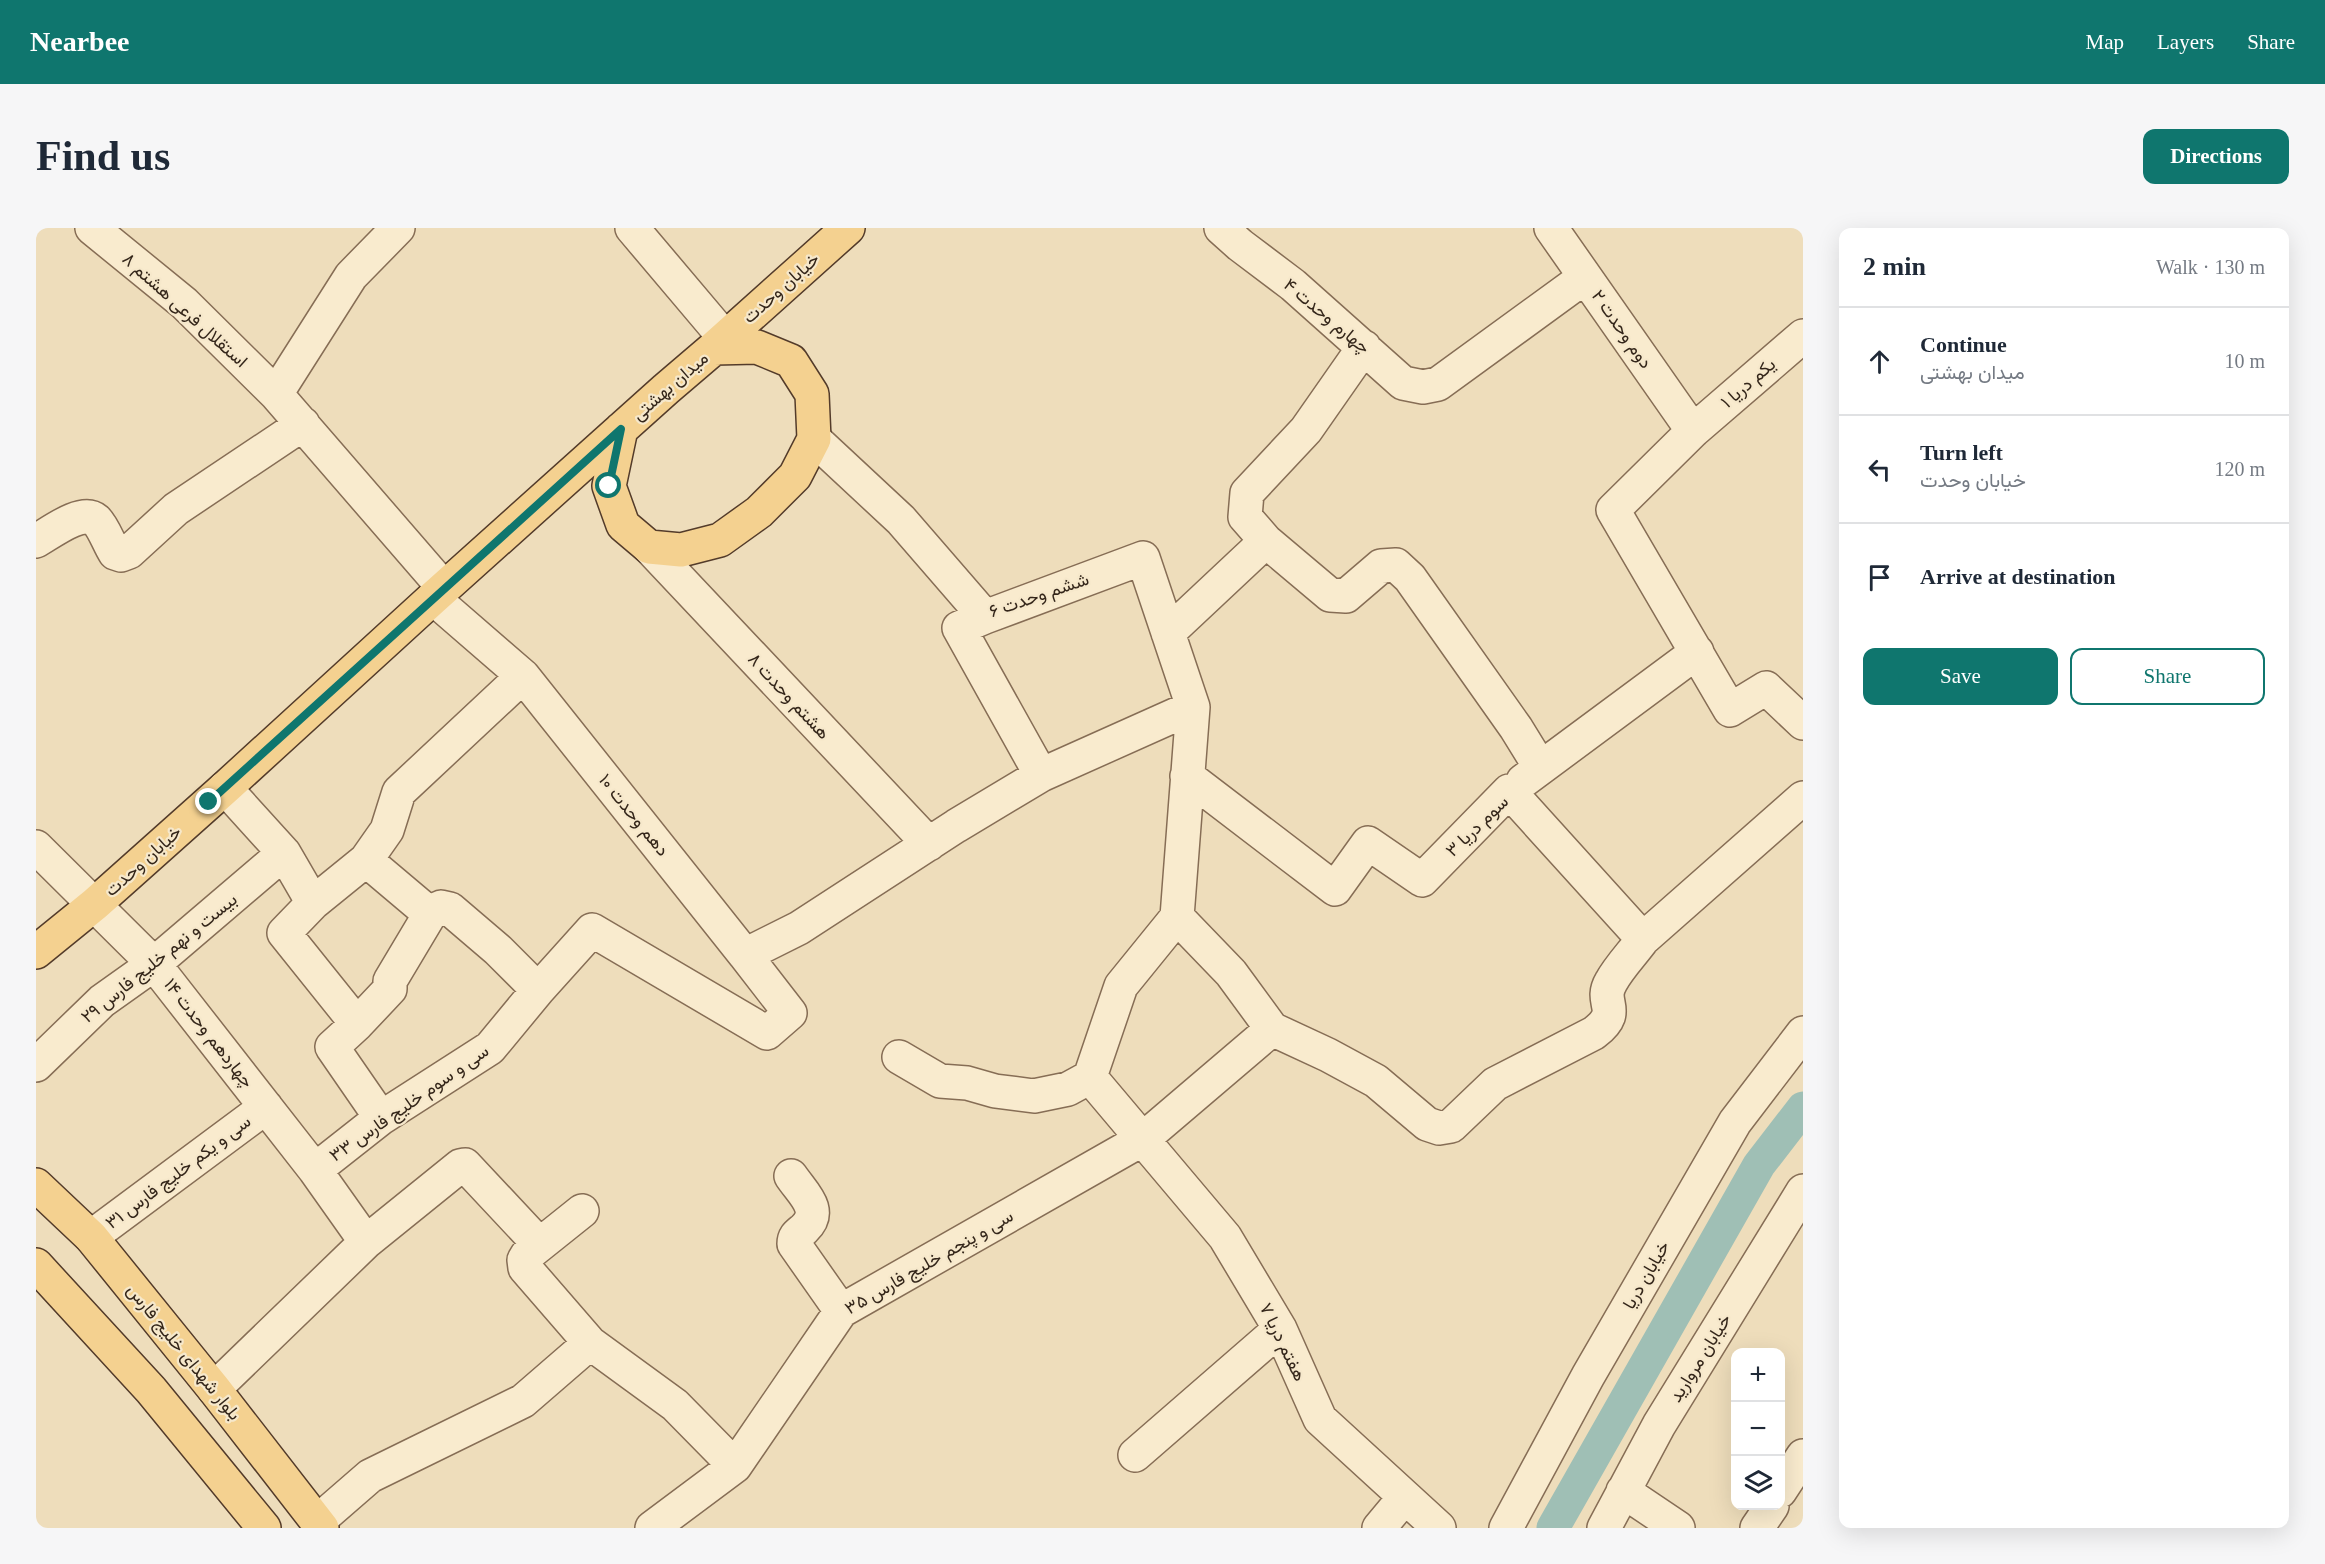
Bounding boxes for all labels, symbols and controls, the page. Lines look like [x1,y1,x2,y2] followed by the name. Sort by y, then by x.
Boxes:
[30,26,130,57] text: Nearbee
[2086,30,2124,54] text: Map
[2157,30,2214,54] text: Layers
[2247,30,2295,54] text: Share
[2143,129,2289,184] button: Directions
[36,133,170,179] text: Find us
[117,249,252,373] street label: استقلال فرعی هشتم ۸
[739,249,824,328] street label: خیابان وحدت
[1863,252,1926,281] text: 2 min
[2156,256,2265,278] text: Walk · 130 m
[1279,274,1374,359] street label: چهارم وحدت ۴
[1586,286,1656,373] street label: دوم وحدت ۲
[1920,332,2007,357] text: Continue
[1863,345,1896,378] icon: ahead
[628,348,713,425] street label: میدان بهشتی
[2224,350,2265,372] text: 10 m
[1717,354,1781,414] street label: یکم دریا ۱
[1920,361,2025,383] text: میدان بهشتی
[1920,440,2003,465] text: Turn left
[1863,453,1896,486] icon: left
[2214,458,2265,480] text: 120 m
[1920,469,2026,491] text: خیابان وحدت
[595,472,621,498] route start
[1863,561,1896,594] icon: arrive
[1920,564,2116,589] text: Arrive at destination
[987,569,1092,623] street label: ششم وحدت ۶
[1863,648,2058,705] button: Save
[2070,648,2265,705] button: Share
[743,649,834,745] street label: هشتم وحدت ۸
[593,770,673,861] street label: دهم وحدت ۱۰
[195,788,221,814] route end
[1442,791,1514,862] street label: سوم دریا ۳
[101,822,186,901] street label: خیابان وحدت
[77,889,242,1029] street label: بیست و نهم خلیج فارس ۲۹
[159,974,258,1093] street label: چهاردهم وحدت ۱۴
[326,1040,494,1167] street label: سی و سوم خلیج فارس ۳۳
[102,1111,256,1235] street label: سی و یکم خلیج فارس ۳۱
[841,1206,1018,1320] street label: سی و پنجم خلیج فارس ۳۵
[1619,1237,1674,1313] street label: خیابان دریا
[121,1280,245,1425] street label: بلوار شهدای خلیج فارس
[1254,1300,1310,1385] street label: هفتم دریا ۷
[1665,1310,1736,1406] street label: خیابان مروارید
[1731,1348,1785,1510] map controls
[1731,1348,1785,1402] button: +
[1731,1402,1785,1456] button: −
[1731,1456,1785,1510] button: layers

